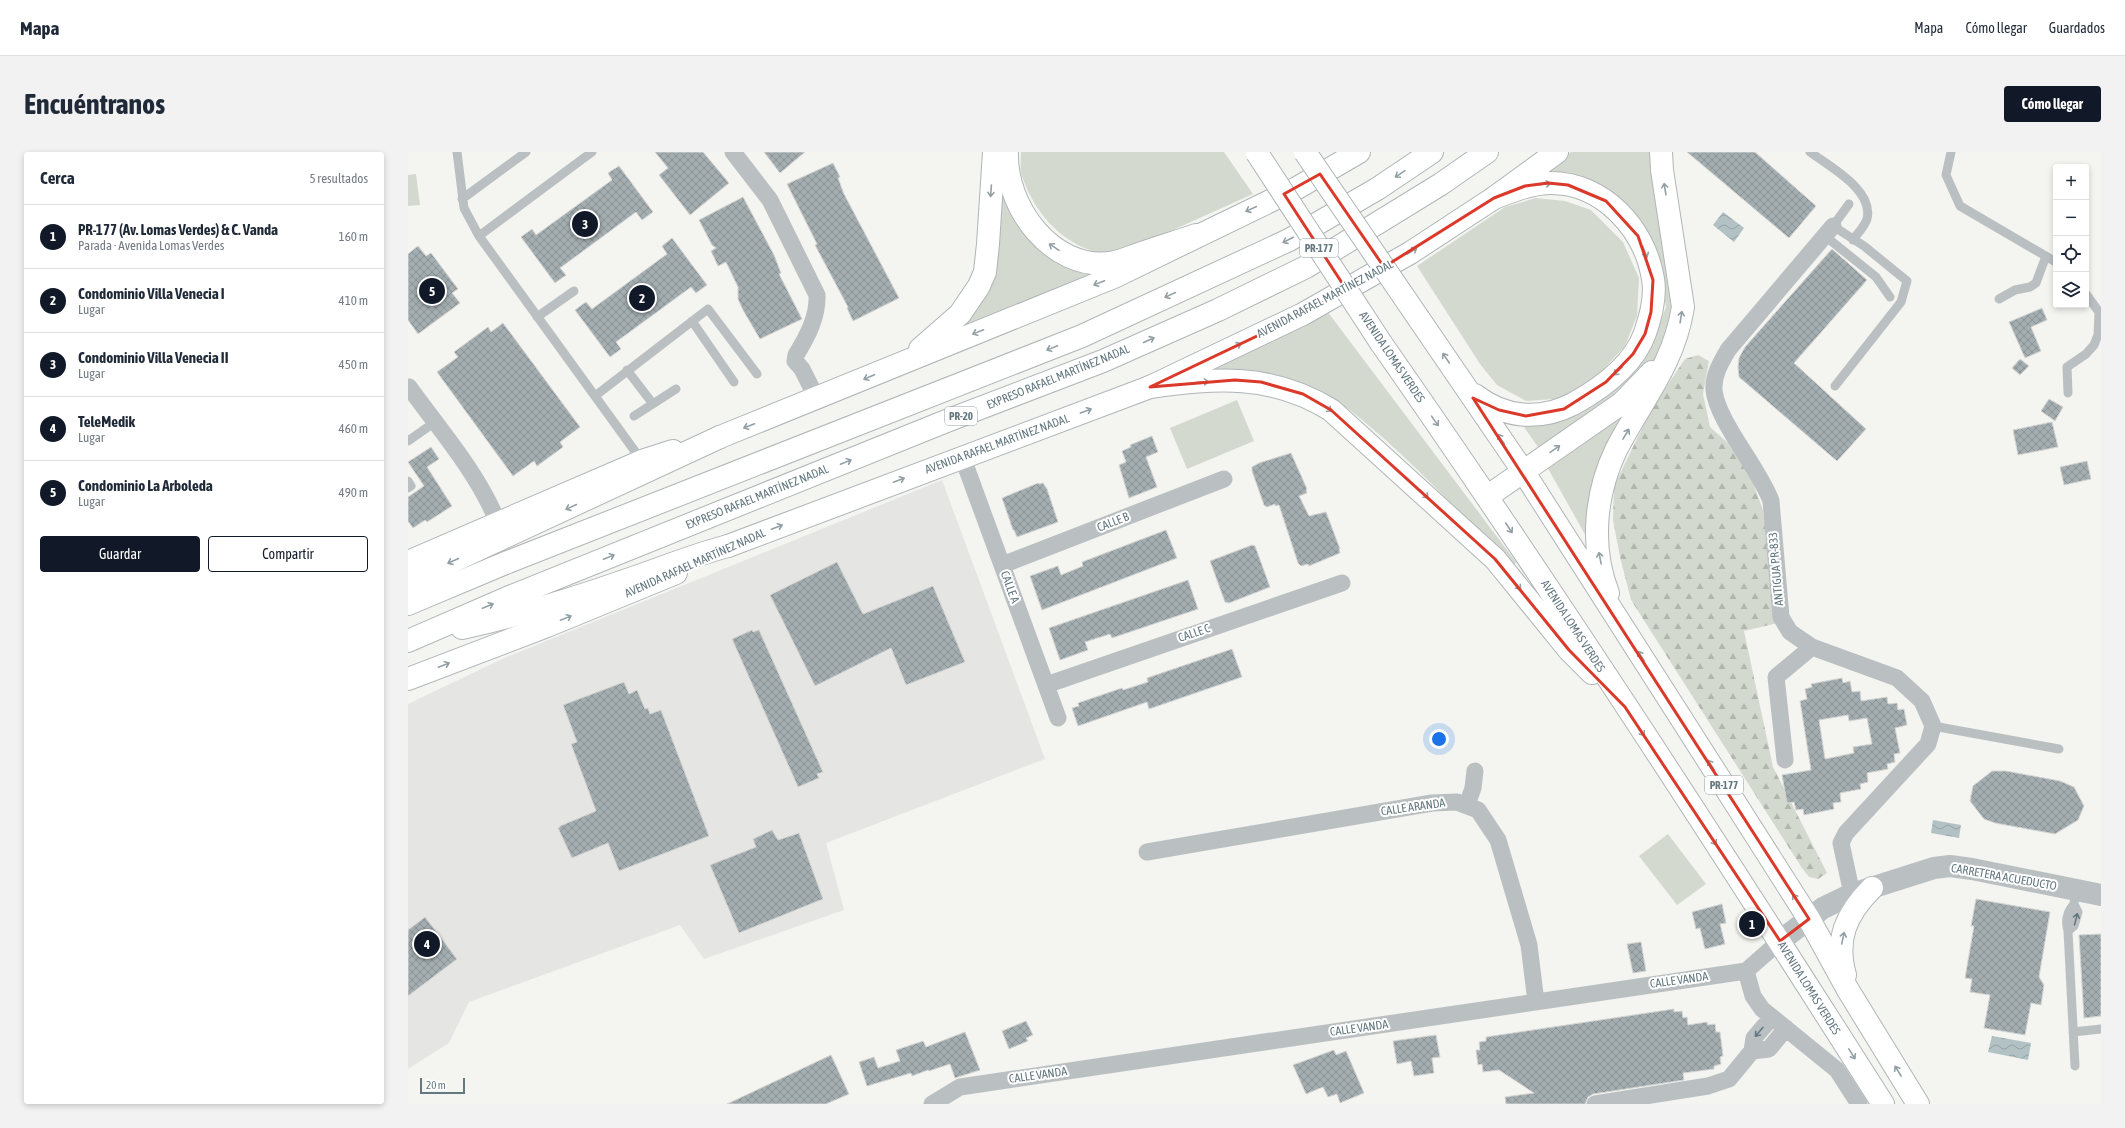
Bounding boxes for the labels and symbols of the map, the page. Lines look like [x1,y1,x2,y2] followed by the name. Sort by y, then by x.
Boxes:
[1394,170,1406,178] one-way arrow
[1538,180,1551,188] one-way arrow
[1661,183,1669,196] one-way arrow
[988,184,995,197] one-way arrow
[1245,206,1257,213] one-way arrow
[572,209,598,239] pin: 3
[1282,237,1294,244] one-way arrow
[1300,239,1338,257] road number: PR-177
[1048,243,1059,251] one-way arrow
[1641,245,1649,257] one-way arrow
[1406,247,1417,256] one-way arrow
[1254,257,1396,341] street label: AVENIDA RAFAEL MARTÍNEZ NADAL
[419,276,445,306] pin: 5
[1093,280,1105,287] one-way arrow
[629,283,655,313] pin: 2
[1165,292,1177,299] one-way arrow
[1356,309,1428,405] street label: AVENIDA LOMAS VERDES
[1677,311,1685,324] one-way arrow
[973,329,985,336] one-way arrow
[1142,336,1154,344] one-way arrow
[985,342,1132,412] street label: EXPRESO RAFAEL MARTÍNEZ NADAL
[1229,342,1241,349] one-way arrow
[1046,345,1058,353] one-way arrow
[1442,353,1450,364] one-way arrow
[1613,366,1624,375] one-way arrow
[864,374,876,381] one-way arrow
[1196,378,1209,385] one-way arrow
[1321,404,1333,412] one-way arrow
[1080,406,1092,414] one-way arrow
[945,407,977,425] road number: PR-20
[923,411,1071,477] street label: AVENIDA RAFAEL MARTÍNEZ NADAL
[1431,415,1439,426] one-way arrow
[744,422,756,430] one-way arrow
[1622,429,1630,440] one-way arrow
[1497,434,1505,445] one-way arrow
[1549,445,1560,453] one-way arrow
[840,457,852,465] one-way arrow
[684,462,831,532] street label: EXPRESO RAFAEL MARTÍNEZ NADAL
[892,476,904,484] one-way arrow
[1419,489,1429,499] one-way arrow
[565,504,577,511] one-way arrow
[1095,509,1131,534] street label: CALLE B
[771,522,783,530] one-way arrow
[1505,523,1513,534] one-way arrow
[623,525,768,600] street label: AVENIDA RAFAEL MARTÍNEZ NADAL
[1766,531,1786,607] street label: ANTIGUA PR-833
[1595,552,1603,565] one-way arrow
[602,553,614,560] one-way arrow
[447,558,459,565] one-way arrow
[998,569,1022,605] street label: CALLE A
[1538,577,1608,675] street label: AVENIDA LOMAS VERDES
[1513,579,1522,590] one-way arrow
[482,602,494,609] one-way arrow
[559,614,571,622] one-way arrow
[1176,621,1212,645] street label: CALLE C
[1637,651,1645,662] one-way arrow
[438,661,450,669] one-way arrow
[1637,725,1645,736] one-way arrow
[1429,729,1449,749] your location
[1707,760,1715,771] one-way arrow
[1705,776,1743,794] road number: PR-177
[1380,796,1446,818] street label: CALLE ARANDA
[1709,834,1717,845] one-way arrow
[1950,861,2058,893] street label: CARRETERA ACUEDUCTO
[1791,893,1799,905] one-way arrow
[1739,909,1765,939] pin: 1
[2073,913,2080,926] one-way arrow
[414,929,440,959] pin: 4
[1839,932,1847,945] one-way arrow
[1775,939,1843,1037] street label: AVENIDA LOMAS VERDES
[1649,969,1709,991] street label: CALLE VANDA
[1329,1017,1389,1039] street label: CALLE VANDA
[1754,1027,1763,1038] one-way arrow
[1848,1049,1856,1060] one-way arrow
[1008,1064,1068,1086] street label: CALLE VANDA
[1894,1066,1902,1077] one-way arrow
[420,1076,465,1095] scale bar

